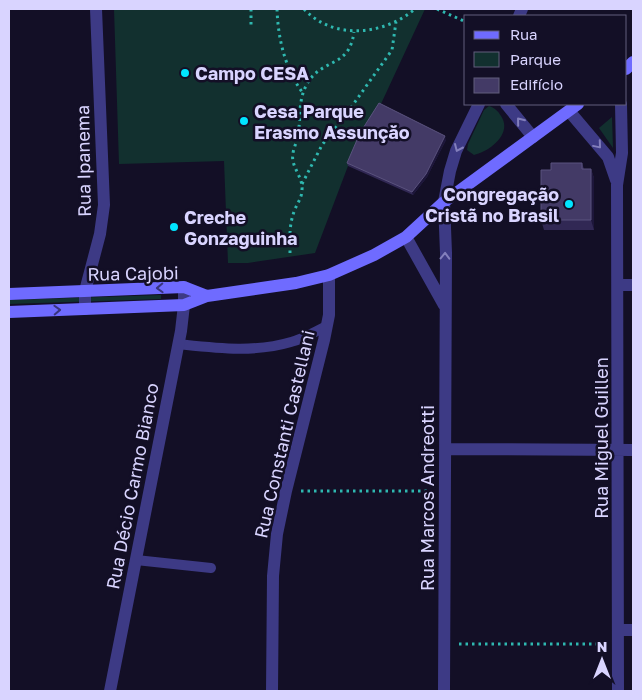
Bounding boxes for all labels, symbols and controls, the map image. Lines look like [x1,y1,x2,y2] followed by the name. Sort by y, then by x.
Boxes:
[464,15,627,105] legend
[510,25,537,43] text: Rua
[510,50,561,68] text: Parque
[195,62,309,84] place label: Campo CESA
[179,67,191,79] marker: Campo CESA
[510,75,563,93] text: Edifício
[254,100,410,143] place label: Cesa Parque Erasmo Assunçăo
[71,105,95,217] street label: Rua Ipanema
[238,115,250,127] marker: Cesa Parque Erasmo Assunçăo
[516,117,525,126] one-way arrow
[592,139,601,148] one-way arrow
[453,143,464,152] one-way arrow
[425,183,559,226] place label: Congregação Cristã no Brasil
[563,198,575,210] marker: Congregação Cristã no Brasil
[184,206,297,249] place label: Creche Gonzaguinha
[168,221,180,233] marker: Creche Gonzaguinha
[440,252,450,260] one-way arrow
[87,261,179,285] street label: Rua Cajobi
[156,283,164,294] one-way arrow
[54,305,62,316] one-way arrow
[249,328,319,540] street label: Rua Constanti Castellani
[590,357,612,519] street label: Rua Miguel Guillen
[101,381,163,591] street label: Rua Décio Carmo Bianco
[416,405,438,591] street label: Rua Marcos Andreotti
[577,635,627,685] north arrow
[597,638,607,655] text: N

